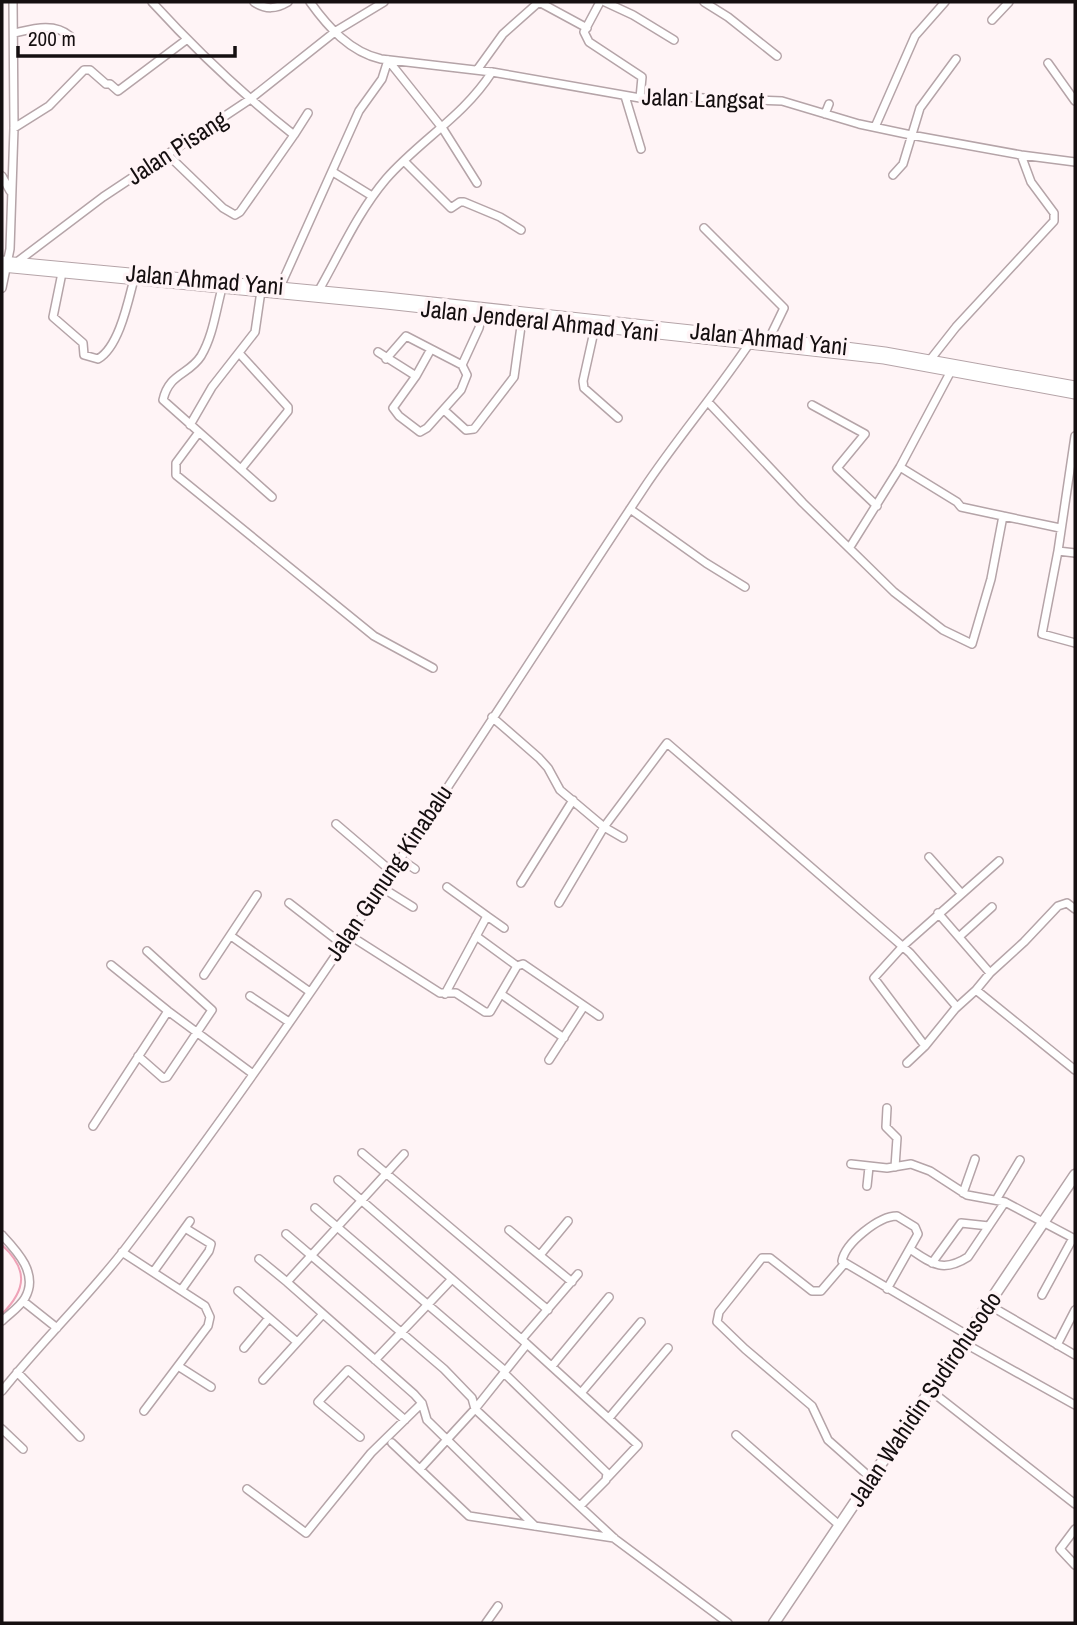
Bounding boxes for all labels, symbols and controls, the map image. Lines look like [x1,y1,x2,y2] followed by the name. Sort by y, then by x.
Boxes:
[18,14,234,58] scale bar
[28,24,76,53] text: 200 m
[641,80,765,116] street label: Jalan Langsat
[120,103,233,192] street label: Jalan Pisang
[125,256,285,302] street label: Jalan Ahmad Yani
[420,292,661,348] street label: Jalan Jenderal Ahmad Yani
[689,314,849,362] street label: Jalan Ahmad Yani
[317,778,459,967] street label: Jalan Gunung Kinabalu
[840,1285,1008,1512] street label: Jalan Wahidin Sudirohusodo

